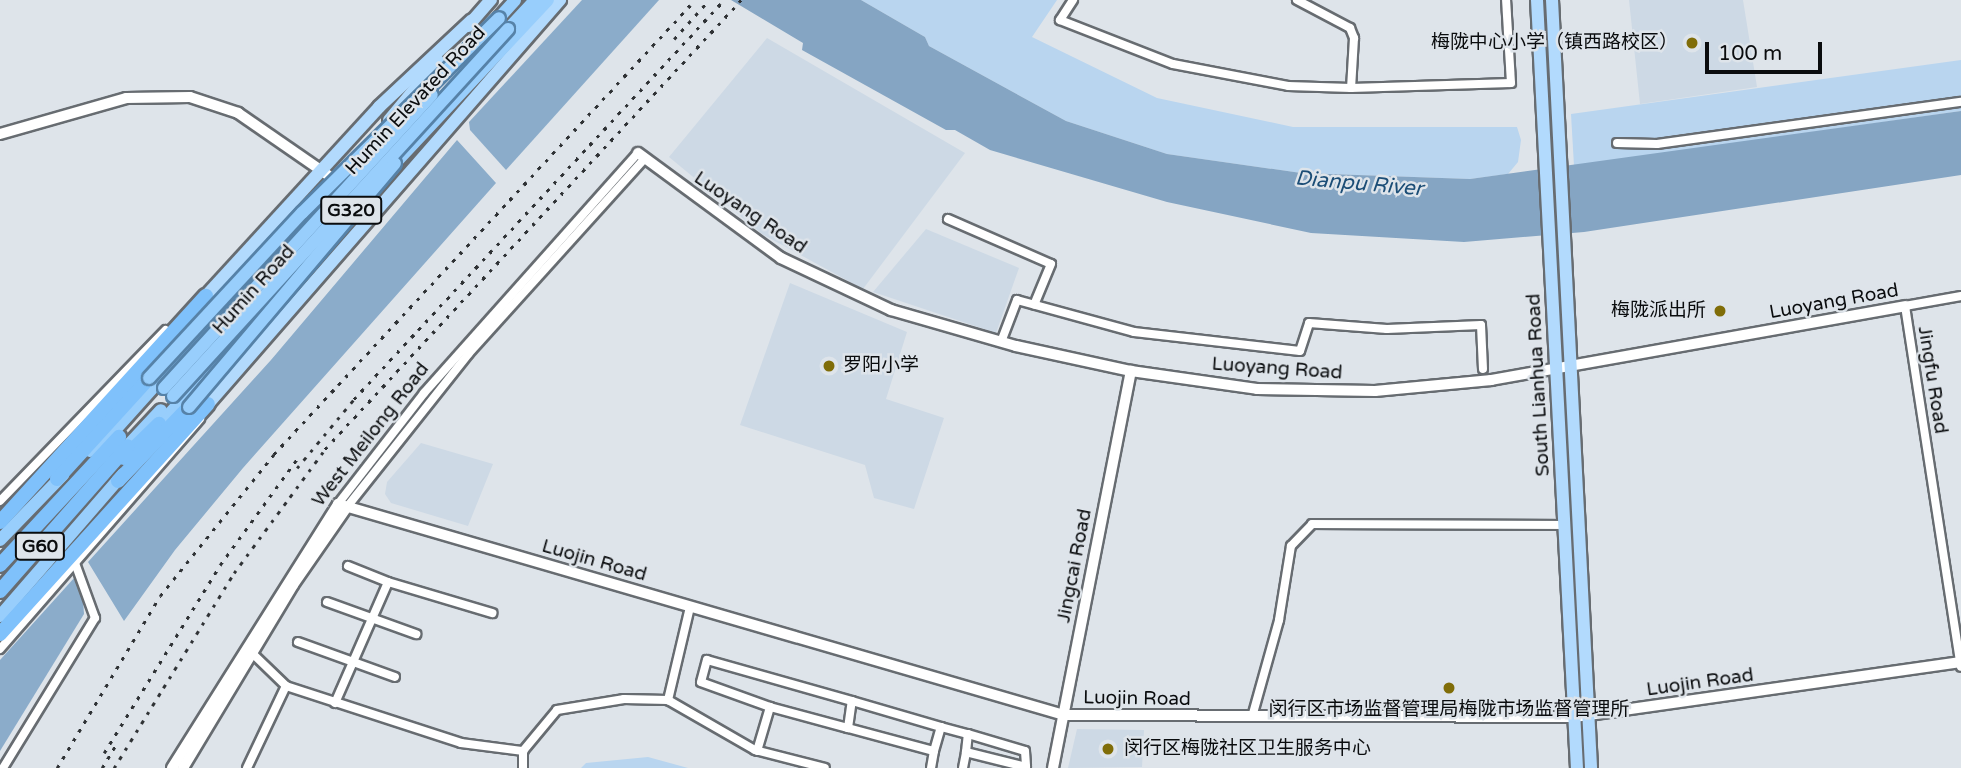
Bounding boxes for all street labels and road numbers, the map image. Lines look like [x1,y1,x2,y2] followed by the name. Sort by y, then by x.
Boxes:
[341,22,491,180] street label: Humin Elevated Road
[689,167,811,259] street label: Luoyang Road
[320,196,382,224] road number: G320
[208,241,300,339] street label: Humin Road
[1768,279,1900,325] street label: Luoyang Road
[1523,293,1555,477] street label: South Lianhua Road
[1912,325,1952,435] street label: Jingfu Road
[1211,353,1343,385] street label: Luoyang Road
[308,358,434,512] street label: West Meilong Road
[1053,507,1097,625] street label: Jingcai Road
[14,532,66,560] road number: G60
[539,535,649,587] street label: Luojin Road
[1645,664,1755,702] street label: Luojin Road
[1083,687,1191,711] street label: Luojin Road

